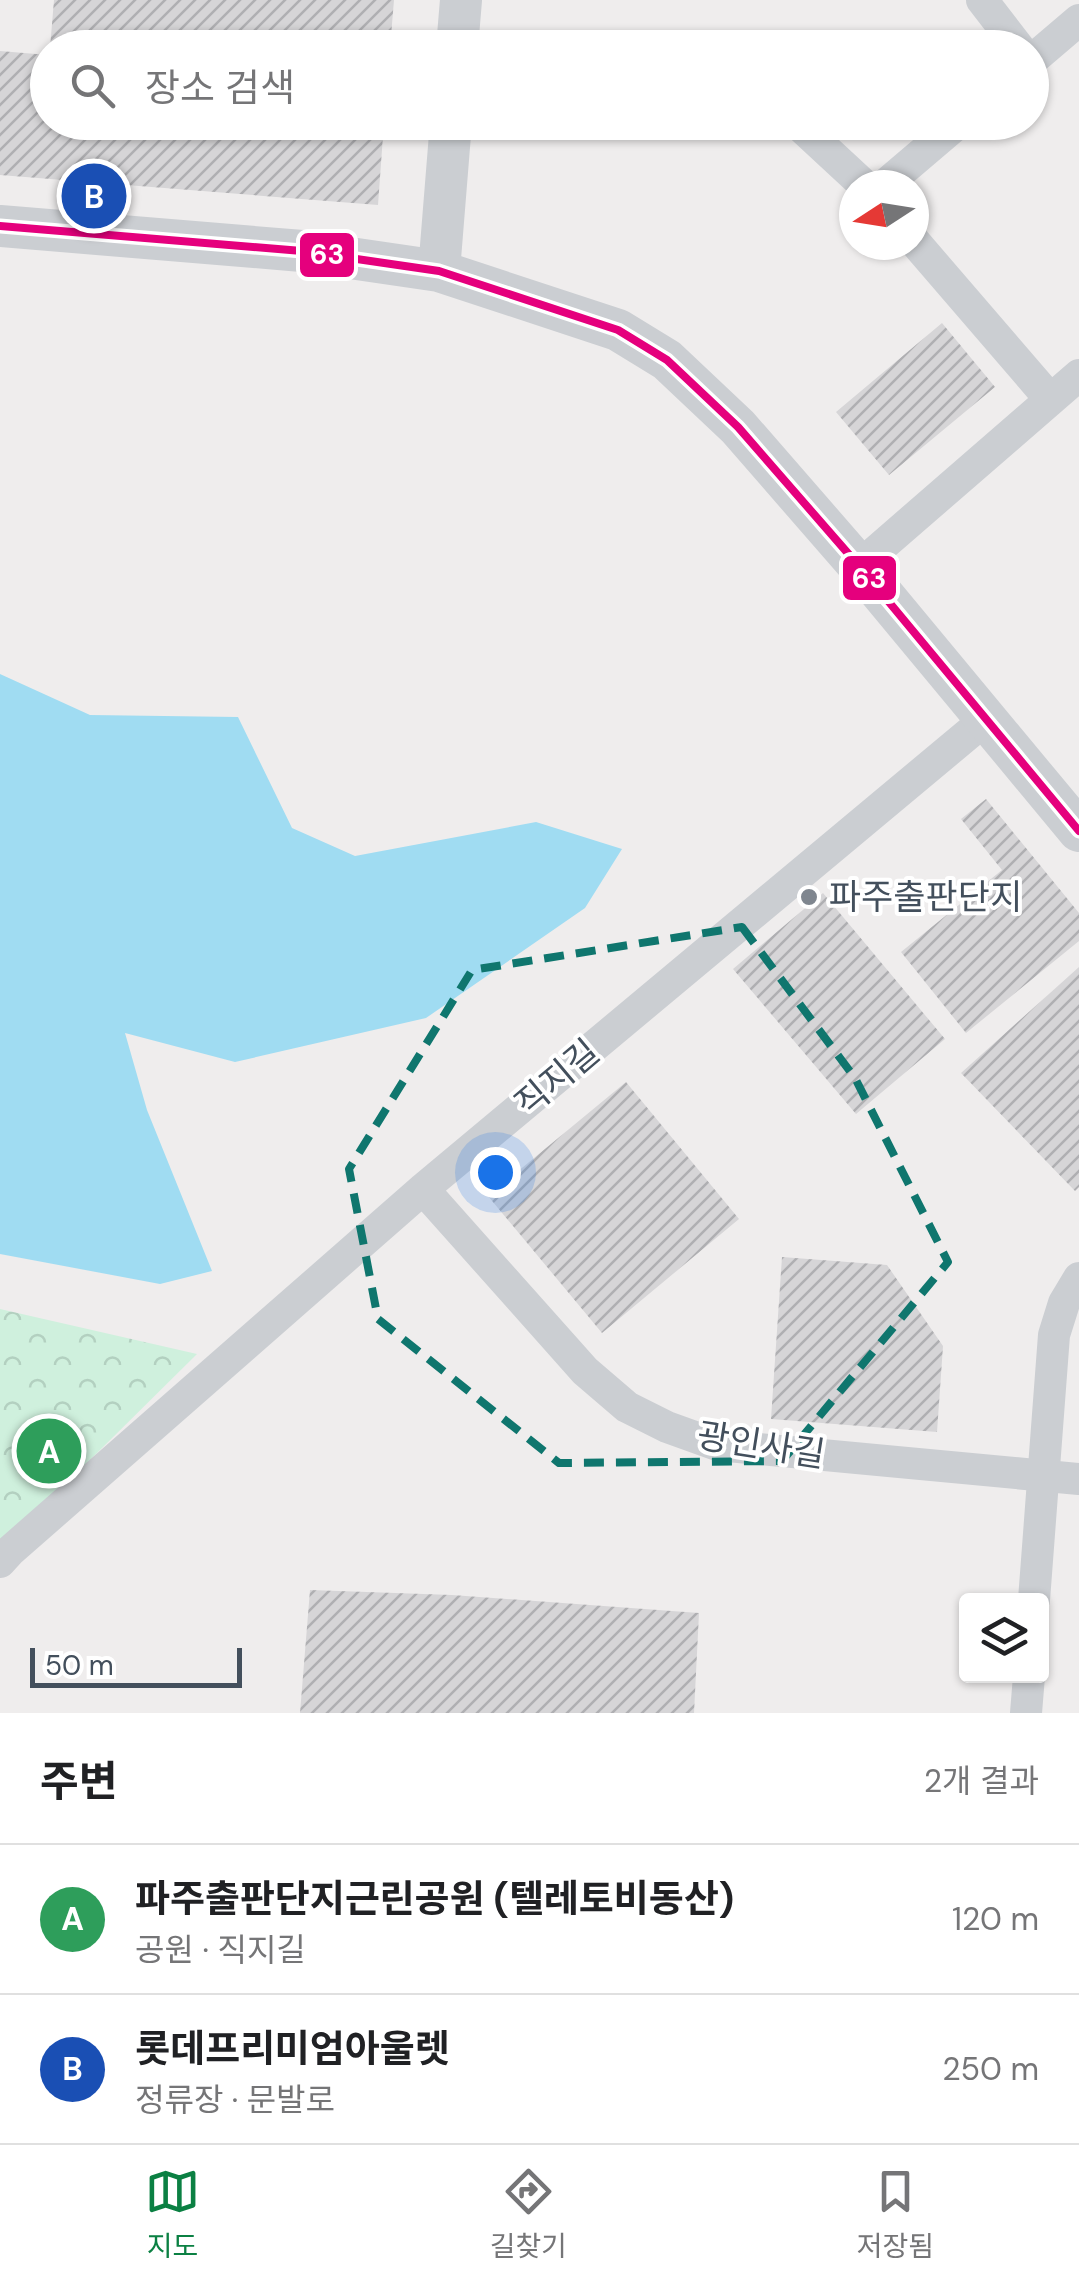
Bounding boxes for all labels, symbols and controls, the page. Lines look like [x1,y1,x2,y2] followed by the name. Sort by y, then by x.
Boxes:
[30,30,1049,140] search box
[65,58,120,113] icon: search
[145,63,295,113] text: 장소 검색
[62,158,126,234] pin: B
[839,170,929,260] north arrow
[298,231,356,279] line badge: 63
[310,236,344,273] text: 63
[841,554,898,602] line badge: 63
[852,560,886,597] text: 63
[829,874,1022,920] place label: 파주출판단지
[798,886,820,908] marker: 파주출판단지
[505,1029,609,1127] street label: 직지길
[470,1147,521,1198] your location
[694,1412,828,1478] street label: 광인사길
[17,1414,82,1488] pin: A
[959,1593,1049,1683] map controls
[959,1593,1049,1683] button: layers
[30,1643,242,1688] scale bar
[45,1647,114,1684] text: 50 m
[40,1754,117,1809] text: 주변
[924,1760,1039,1802] text: 2개 결과
[135,1874,734,1924] text: 파주출판단지근린공원 (텔레토비동산)
[61,1898,84,1940] text: A
[952,1898,1039,1940] text: 120 m
[135,1929,306,1971] text: 공원 · 직지길
[135,2024,450,2074] text: 롯데프리미엄아울렛
[62,2048,83,2090] text: B
[942,2048,1039,2090] text: 250 m
[135,2079,335,2121] text: 정류장 · 문발로
[145,2164,200,2265] tab: 지도
[490,2164,567,2265] tab: 길찾기
[857,2164,934,2265] tab: 저장됨

